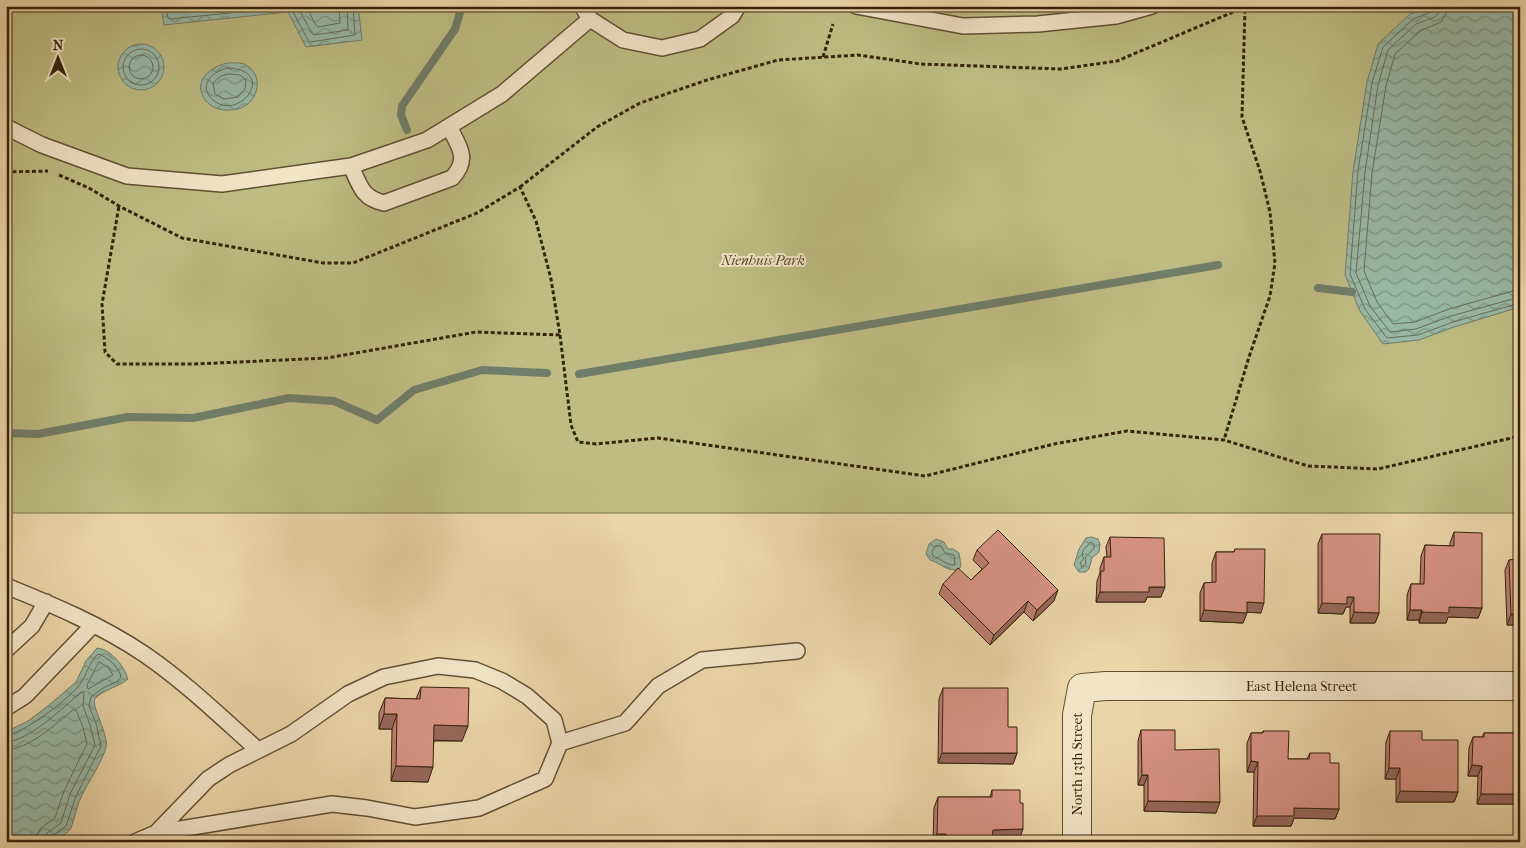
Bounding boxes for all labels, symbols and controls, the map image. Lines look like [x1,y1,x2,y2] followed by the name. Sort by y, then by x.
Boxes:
[32,32,82,82] north arrow
[53,37,64,54] text: N
[720,252,805,269] park label: Nienhuis Park
[1246,678,1357,695] street label: East Helena Street
[1069,713,1086,815] street label: North 13th Street

